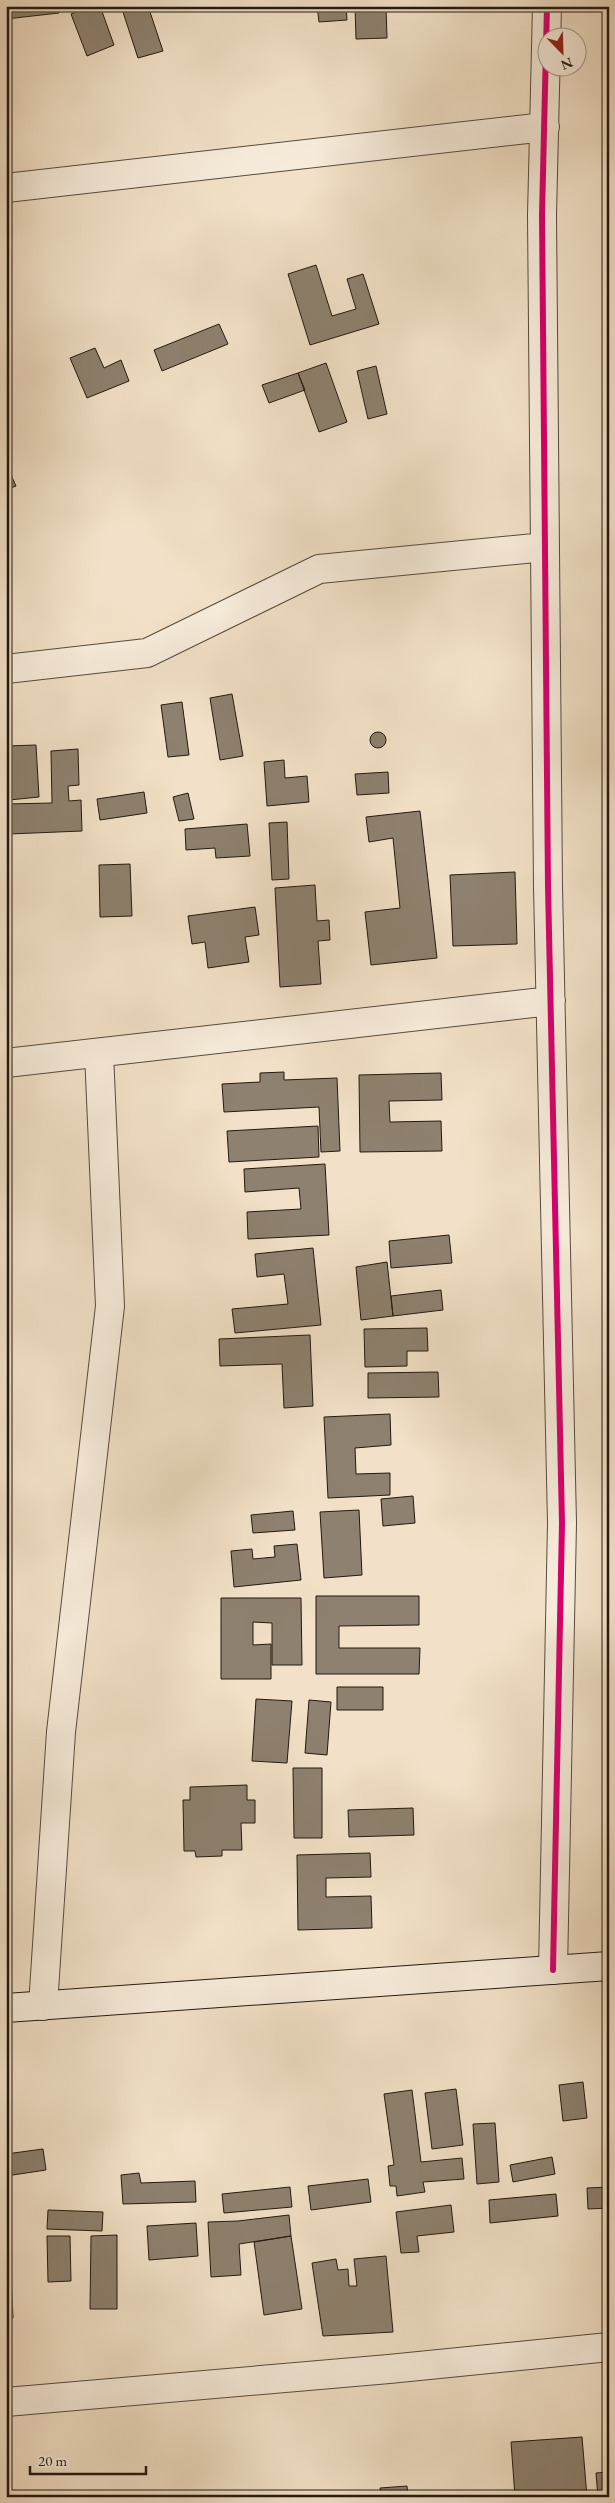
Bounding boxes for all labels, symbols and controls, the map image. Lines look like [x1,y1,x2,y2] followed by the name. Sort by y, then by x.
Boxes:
[538,28,588,78] north arrow
[558,53,576,75] text: N
[30,2443,146,2475] scale bar
[38,2451,67,2470] text: 20 m

